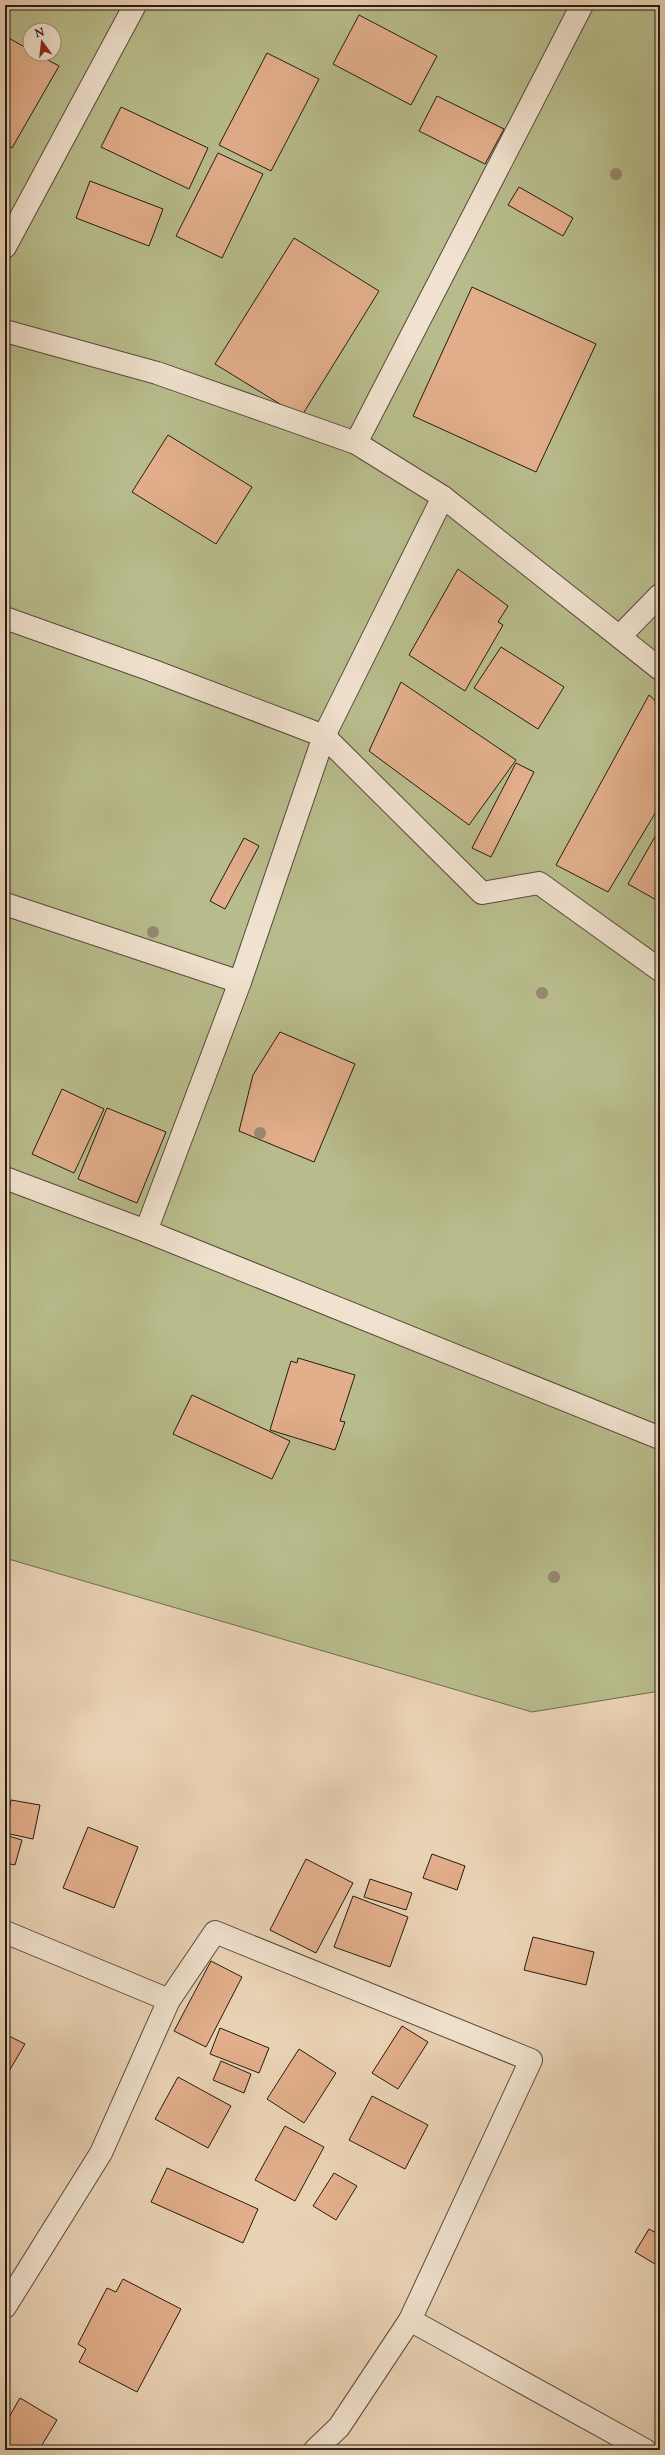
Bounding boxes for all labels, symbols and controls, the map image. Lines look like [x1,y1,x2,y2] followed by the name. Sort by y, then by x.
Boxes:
[22,22,62,62] north arrow
[32,24,46,42] text: N

